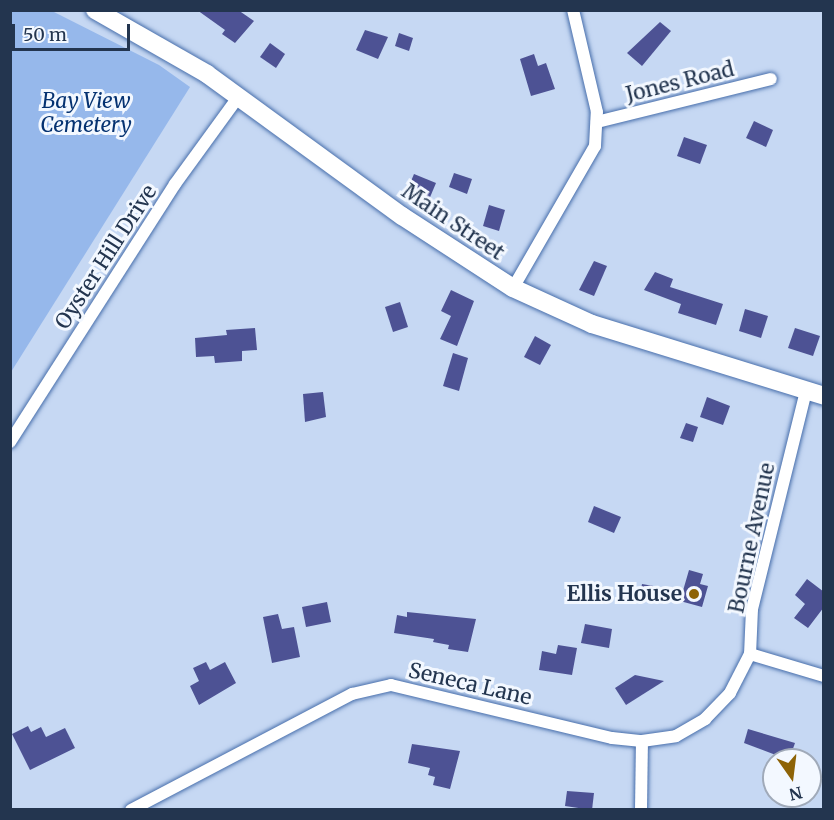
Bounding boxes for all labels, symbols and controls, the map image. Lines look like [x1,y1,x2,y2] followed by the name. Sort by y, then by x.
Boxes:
[15,12,134,50] scale bar
[23,23,67,46] text: 50 m
[623,56,737,108] street label: Jones Road
[40,88,132,138] park label: Bay View Cemetery
[397,179,509,265] street label: Main Street
[50,180,162,334] street label: Oyster Hill Drive
[724,461,780,615] street label: Bourne Avenue
[567,581,682,607] place label: Ellis House
[687,587,701,601] marker: Ellis House
[406,658,534,710] street label: Seneca Lane
[762,748,822,808] north arrow
[787,782,804,805] text: N

